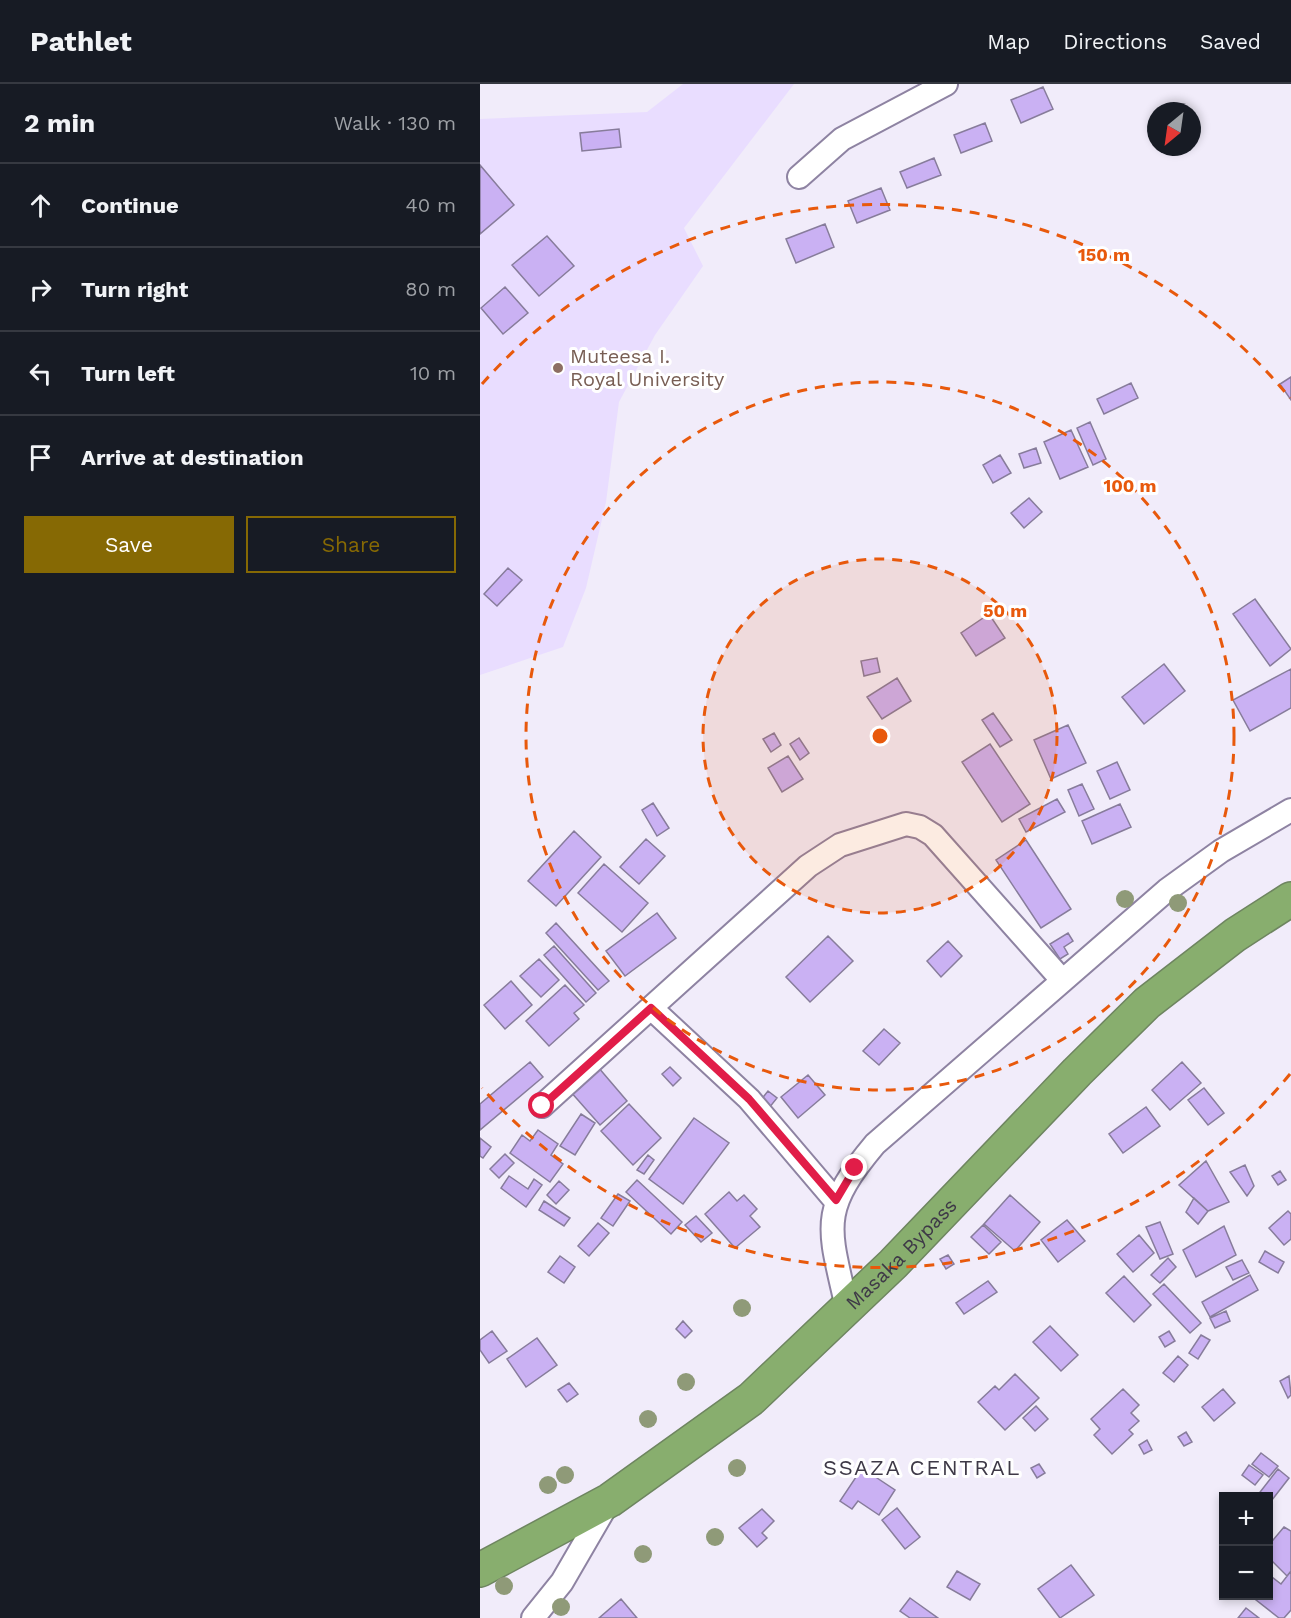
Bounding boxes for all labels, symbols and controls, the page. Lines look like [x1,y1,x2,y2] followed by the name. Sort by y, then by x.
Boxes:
[30,25,132,58] text: Pathlet
[987,29,1030,54] text: Map
[1063,29,1167,54] text: Directions
[1200,29,1261,54] text: Saved
[1147,102,1201,156] north arrow
[24,108,95,138] text: 2 min
[334,111,456,135] text: Walk · 130 m
[24,189,57,222] icon: ahead
[81,193,179,218] text: Continue
[405,193,456,217] text: 40 m
[1078,244,1130,265] text: 150 m
[24,273,57,306] icon: right
[81,277,188,302] text: Turn right
[405,277,456,301] text: 80 m
[570,344,725,391] place label: Muteesa I. Royal University
[24,357,57,390] icon: left
[81,361,175,386] text: Turn left
[410,361,456,385] text: 10 m
[551,361,565,375] marker: Muteesa I. Royal University
[24,441,57,474] icon: arrive
[81,445,304,470] text: Arrive at destination
[1103,475,1157,496] text: 100 m
[24,516,234,573] button: Save
[246,516,456,573] button: Share
[983,600,1027,621] text: 50 m
[870,726,890,746] centre of rings
[528,1092,554,1118] route start
[841,1154,867,1180] route end
[841,1193,962,1315] street label: Masaka Bypass
[823,1455,1021,1480] district label: SSAZA CENTRAL
[1219,1492,1273,1600] map controls
[1219,1492,1273,1546] button: +
[1219,1546,1273,1600] button: −

